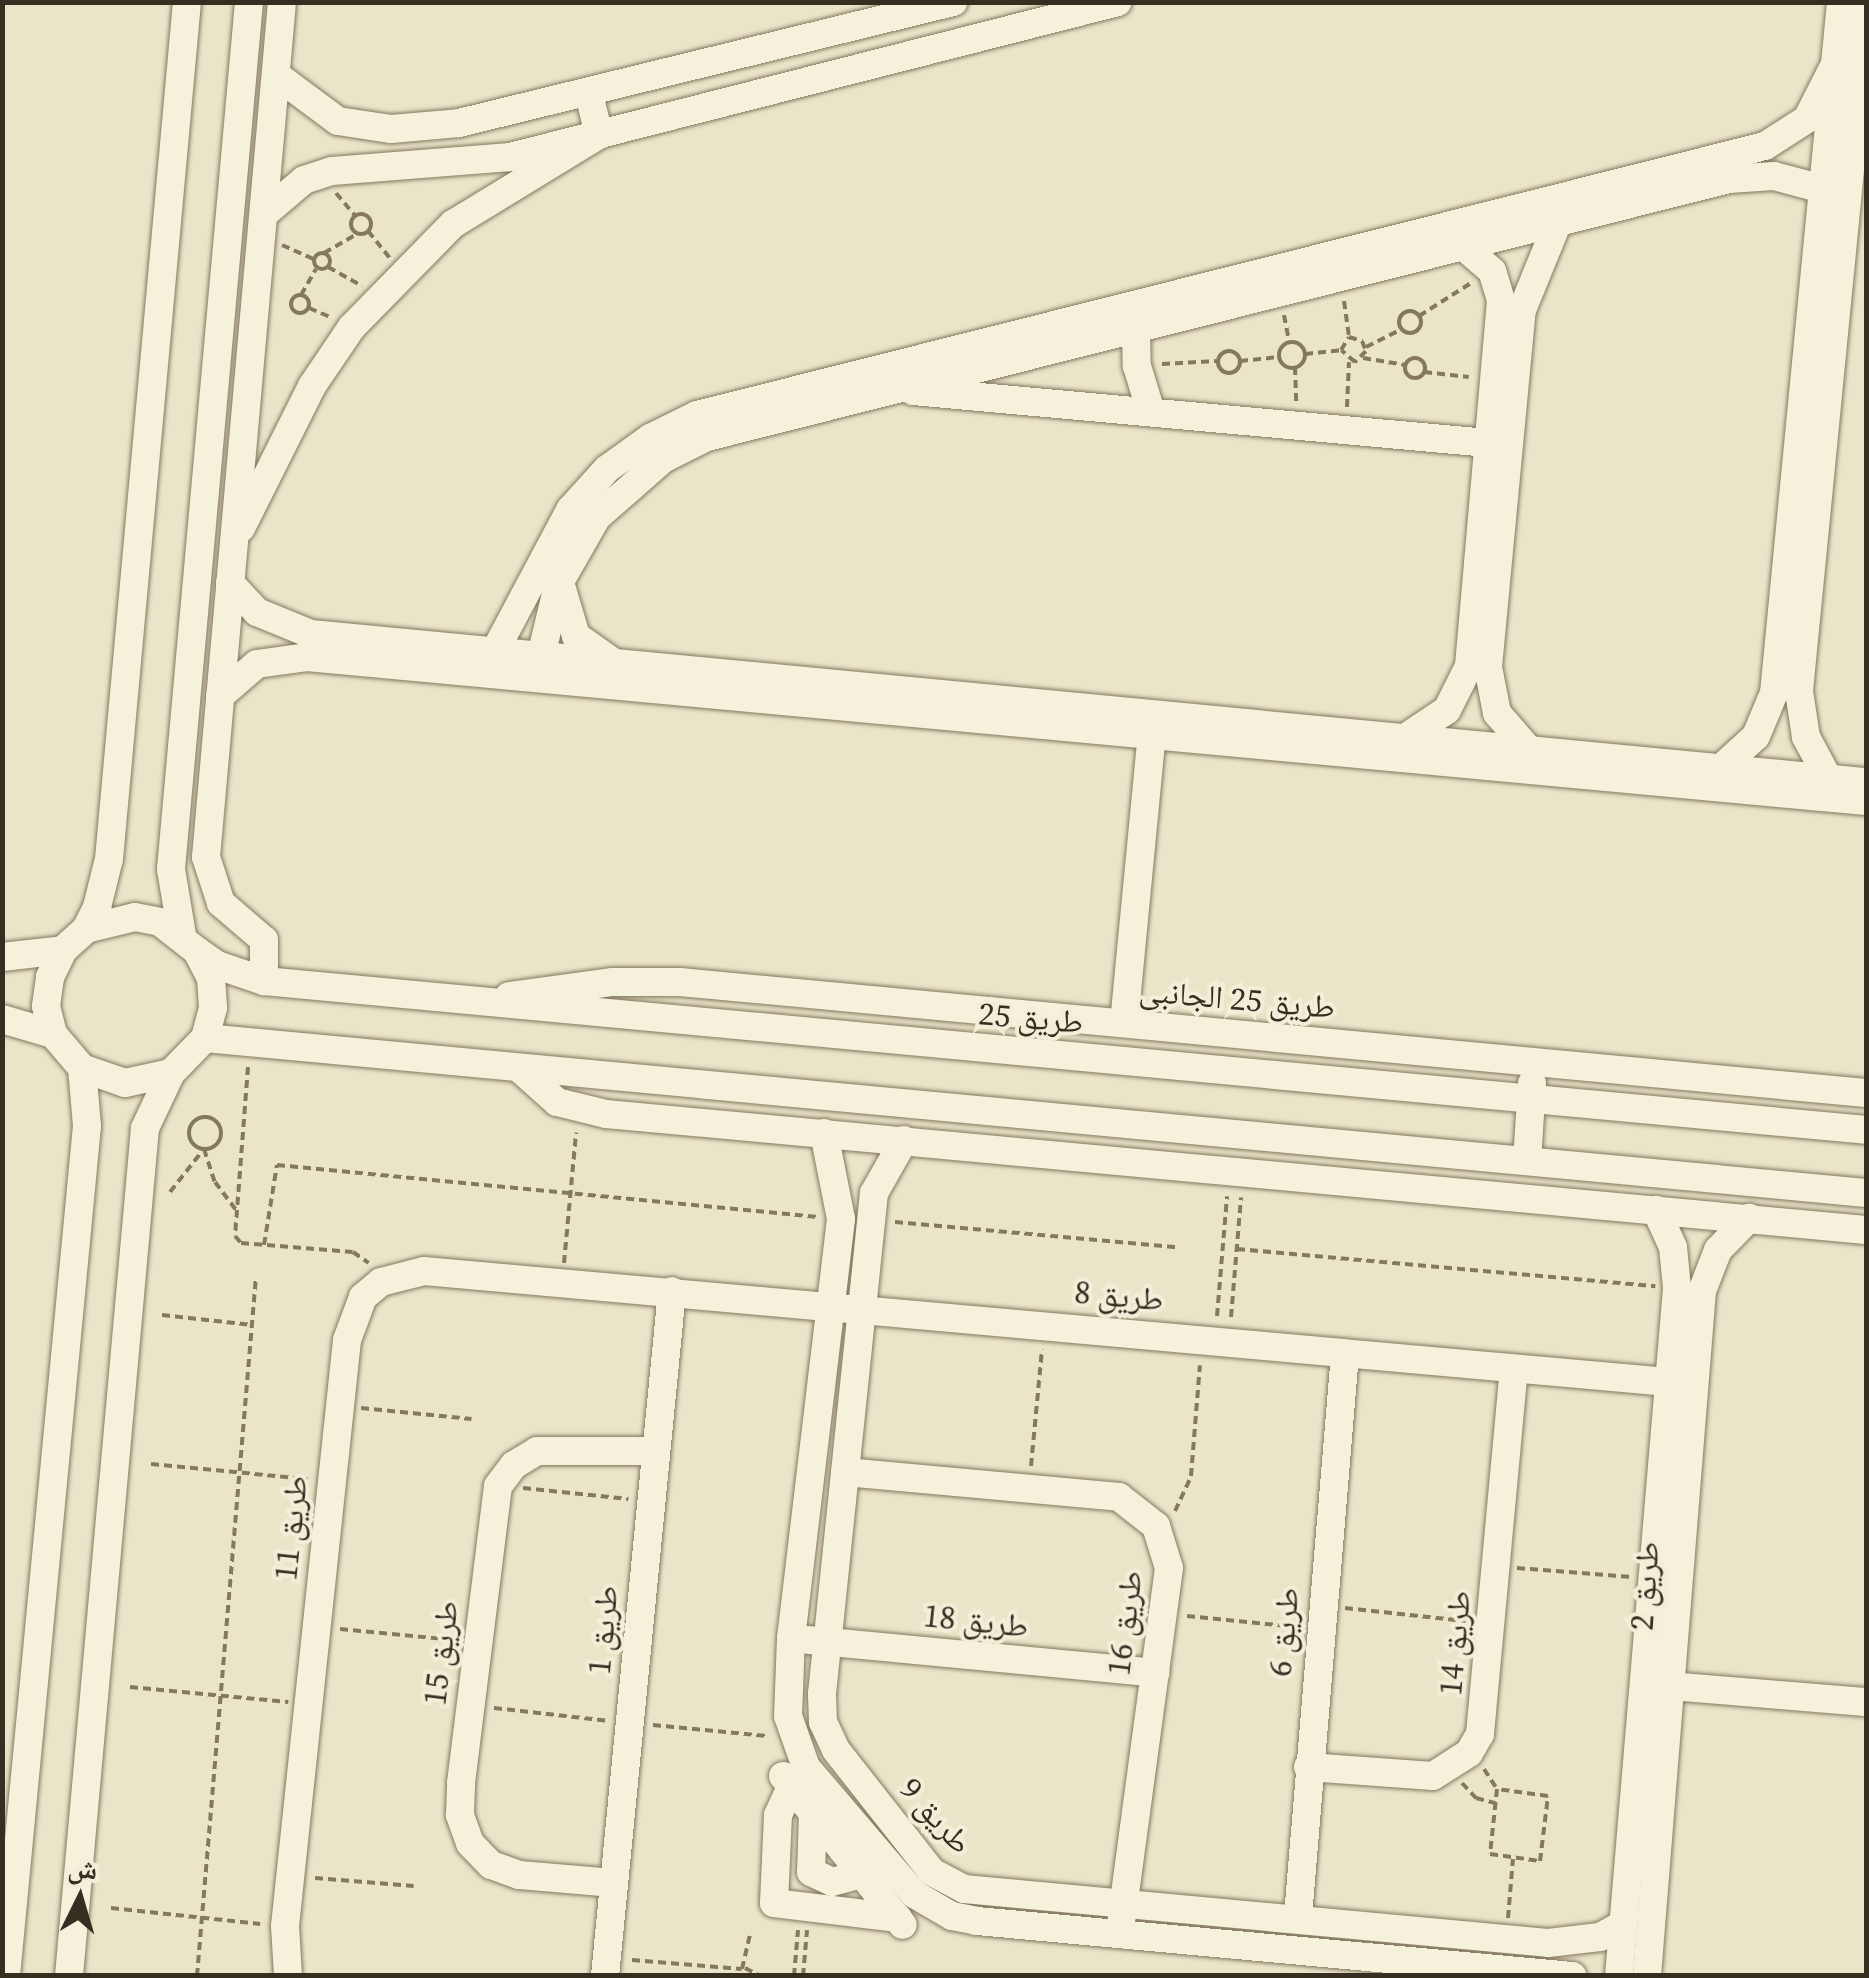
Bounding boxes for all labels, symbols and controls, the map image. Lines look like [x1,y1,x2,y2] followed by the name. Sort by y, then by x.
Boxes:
[1137,971,1337,1027] street label: طريق 25 الجانبى
[977,994,1085,1042] street label: طريق 25
[1073,1273,1165,1319] street label: طريق 8
[266,1474,316,1582] street label: طريق 11
[1623,1540,1667,1632] street label: طريق 2
[1100,1569,1150,1677] street label: طريق 16
[580,1584,626,1676] street label: طريق 1
[1261,1586,1307,1678] street label: طريق 6
[1431,1589,1479,1697] street label: طريق 14
[922,1596,1030,1646] street label: طريق 18
[416,1599,466,1707] street label: طريق 15
[892,1770,980,1862] street label: طريق 9
[30,1848,130,1948] north arrow
[66,1848,99,1888] text: ش

